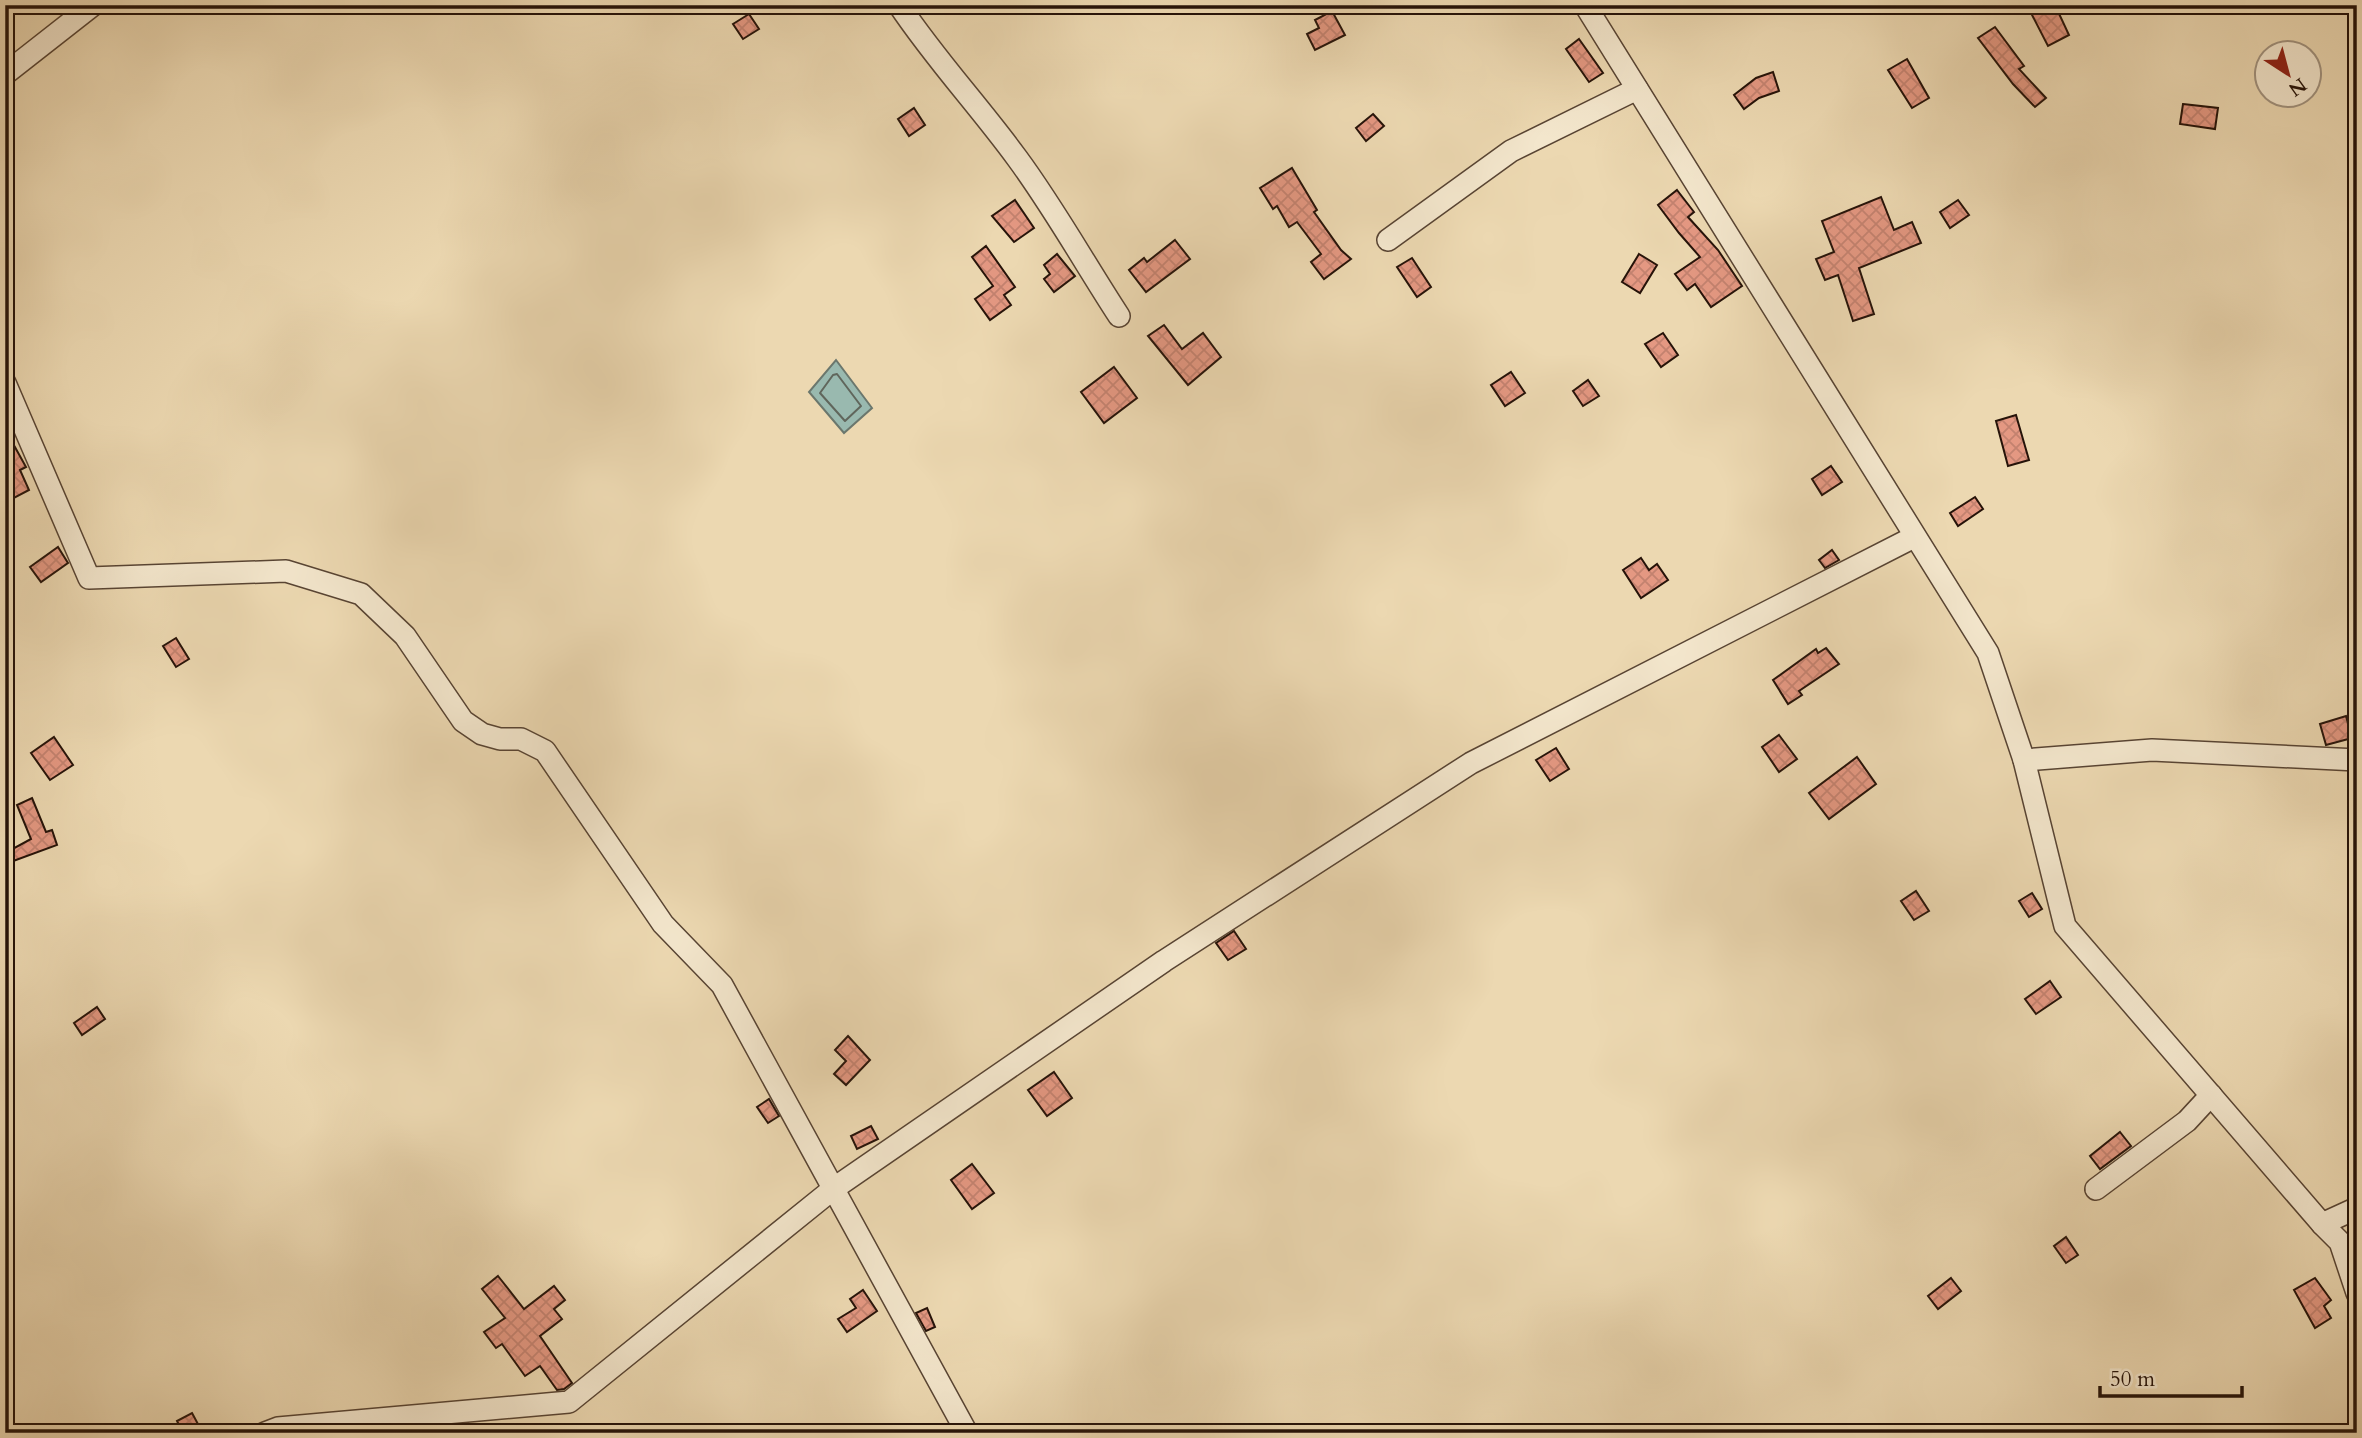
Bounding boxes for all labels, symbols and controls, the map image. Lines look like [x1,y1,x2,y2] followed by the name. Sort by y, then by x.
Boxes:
[2254,38,2324,108] north arrow
[2283,72,2312,103] text: N
[2100,1354,2241,1398] scale bar
[2110,1365,2155,1394] text: 50 m

